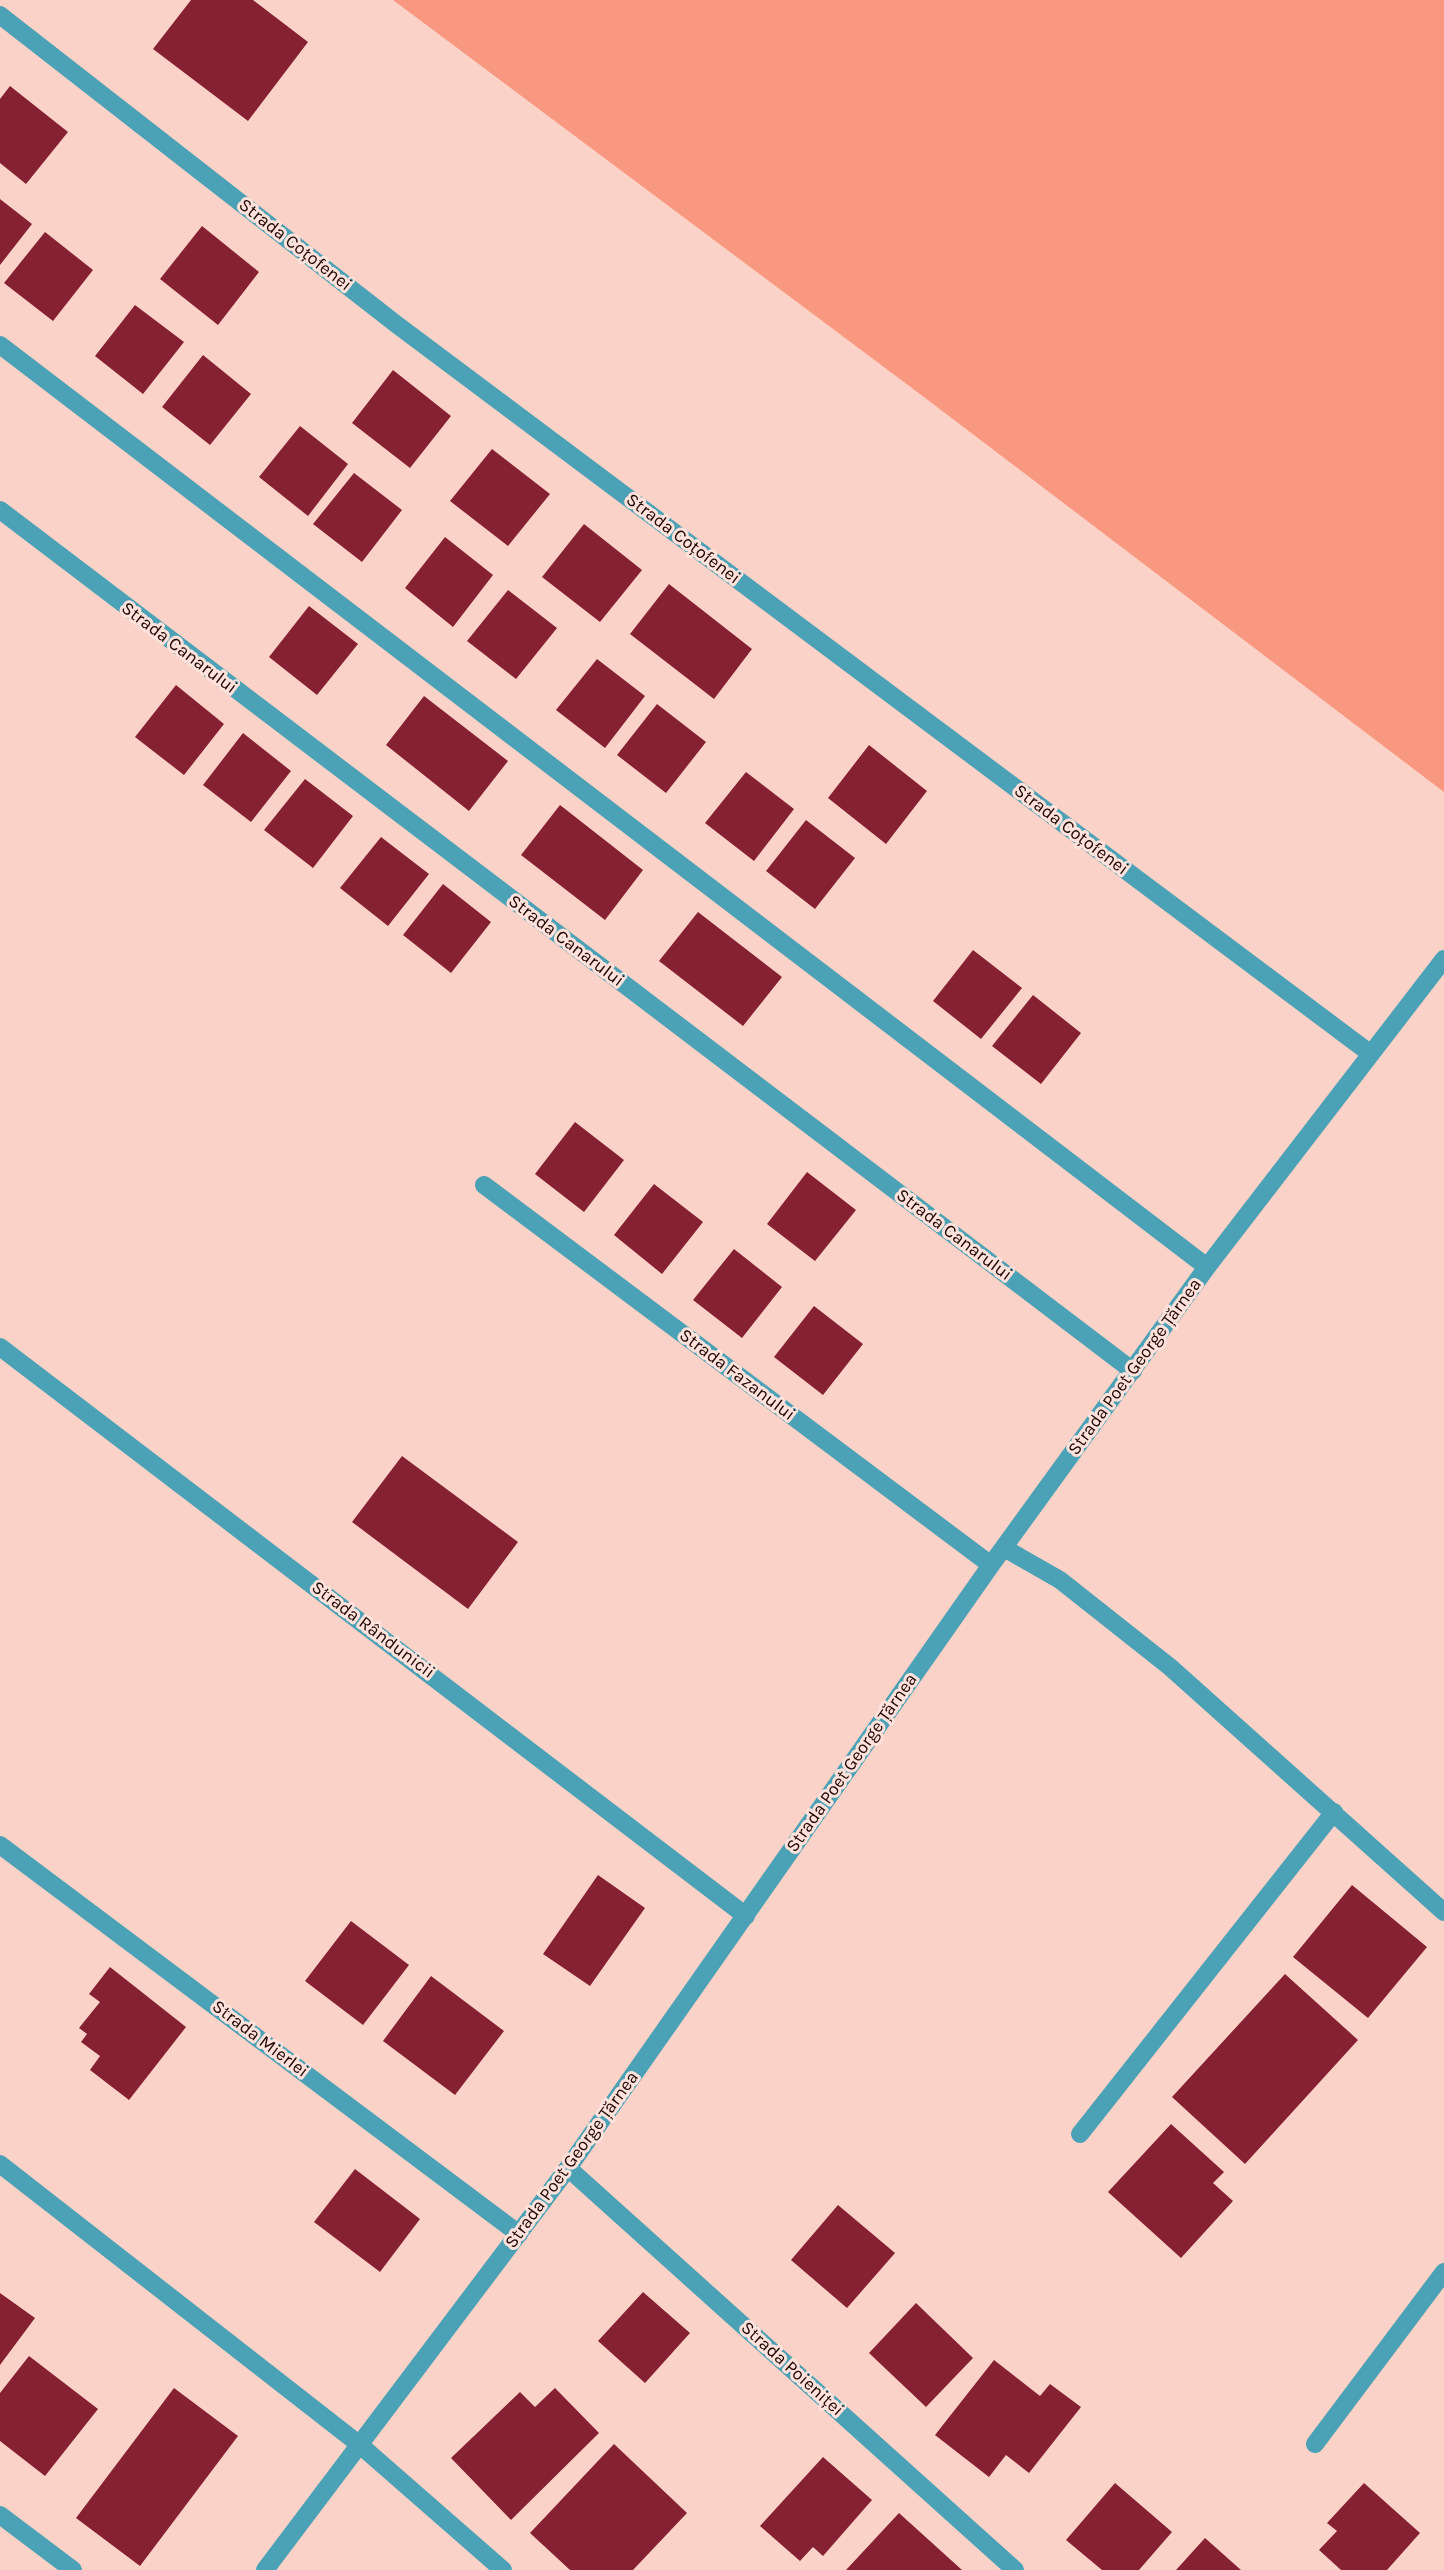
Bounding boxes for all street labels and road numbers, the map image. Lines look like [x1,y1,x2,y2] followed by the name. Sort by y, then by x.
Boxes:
[234,194,356,296] street label: Strada Coțofenei
[622,489,744,589] street label: Strada Coțofenei
[117,597,241,699] street label: Strada Canarului
[1010,780,1132,880] street label: Strada Coțofenei
[504,890,628,992] street label: Strada Canarului
[892,1184,1016,1286] street label: Strada Canarului
[1064,1274,1206,1460] street label: Strada Poet George Țărnea
[675,1324,799,1426] street label: Strada Fazanului
[307,1577,439,1683] street label: Strada Rândunicii
[782,1669,922,1857] street label: Strada Poet George Țărnea
[208,1996,312,2082] street label: Strada Mierlei
[501,2067,643,2253] street label: Strada Poet George Țărnea
[736,2317,848,2421] street label: Strada Poieniței

